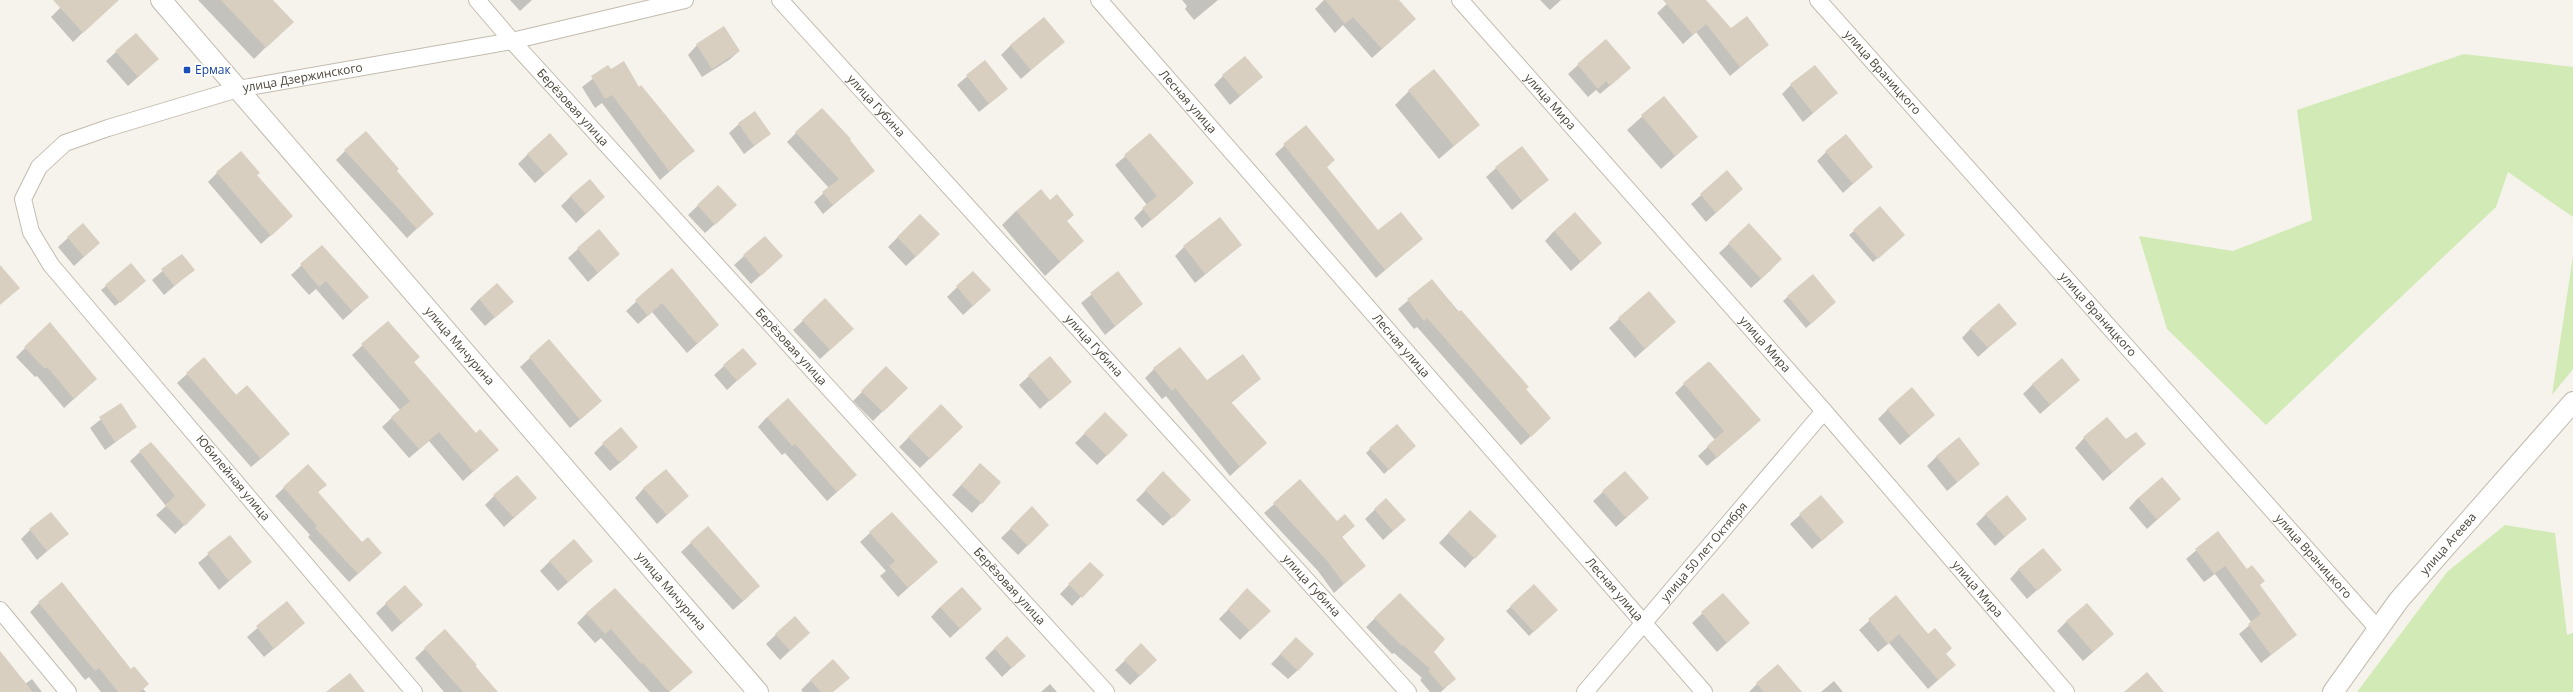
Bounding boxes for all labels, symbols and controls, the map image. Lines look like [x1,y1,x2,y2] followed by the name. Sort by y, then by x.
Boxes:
[1841,26,1925,118] street label: улица Враницкого
[241,58,364,96] street label: улица Дзержинского
[195,61,231,78] place label: Ермак
[182,65,192,75] marker: Ермак
[533,65,613,150] street label: Берёзовая улица
[1156,66,1221,137] street label: Лесная улица
[1521,70,1580,133] street label: улица Мира
[844,71,909,141] street label: улица Губина
[2056,268,2141,360] street label: улица Враницкого
[421,303,499,389] street label: улица Мичурина
[752,304,831,389] street label: Берёзовая улица
[1061,310,1127,381] street label: улица Губина
[1369,310,1434,381] street label: Лесная улица
[1736,312,1795,376] street label: улица Мира
[192,431,274,524] street label: Юбилейная улица
[1656,498,1751,605] street label: улица 50 лет Октября
[2416,509,2480,578] street label: улица Агеева
[2271,510,2356,602] street label: улица Враницкого
[970,543,1050,628] street label: Берёзовая улица
[633,548,710,634] street label: улица Мичурина
[1279,550,1345,620] street label: улица Губина
[1582,554,1647,625] street label: Лесная улица
[1948,557,2007,621] street label: улица Мира

